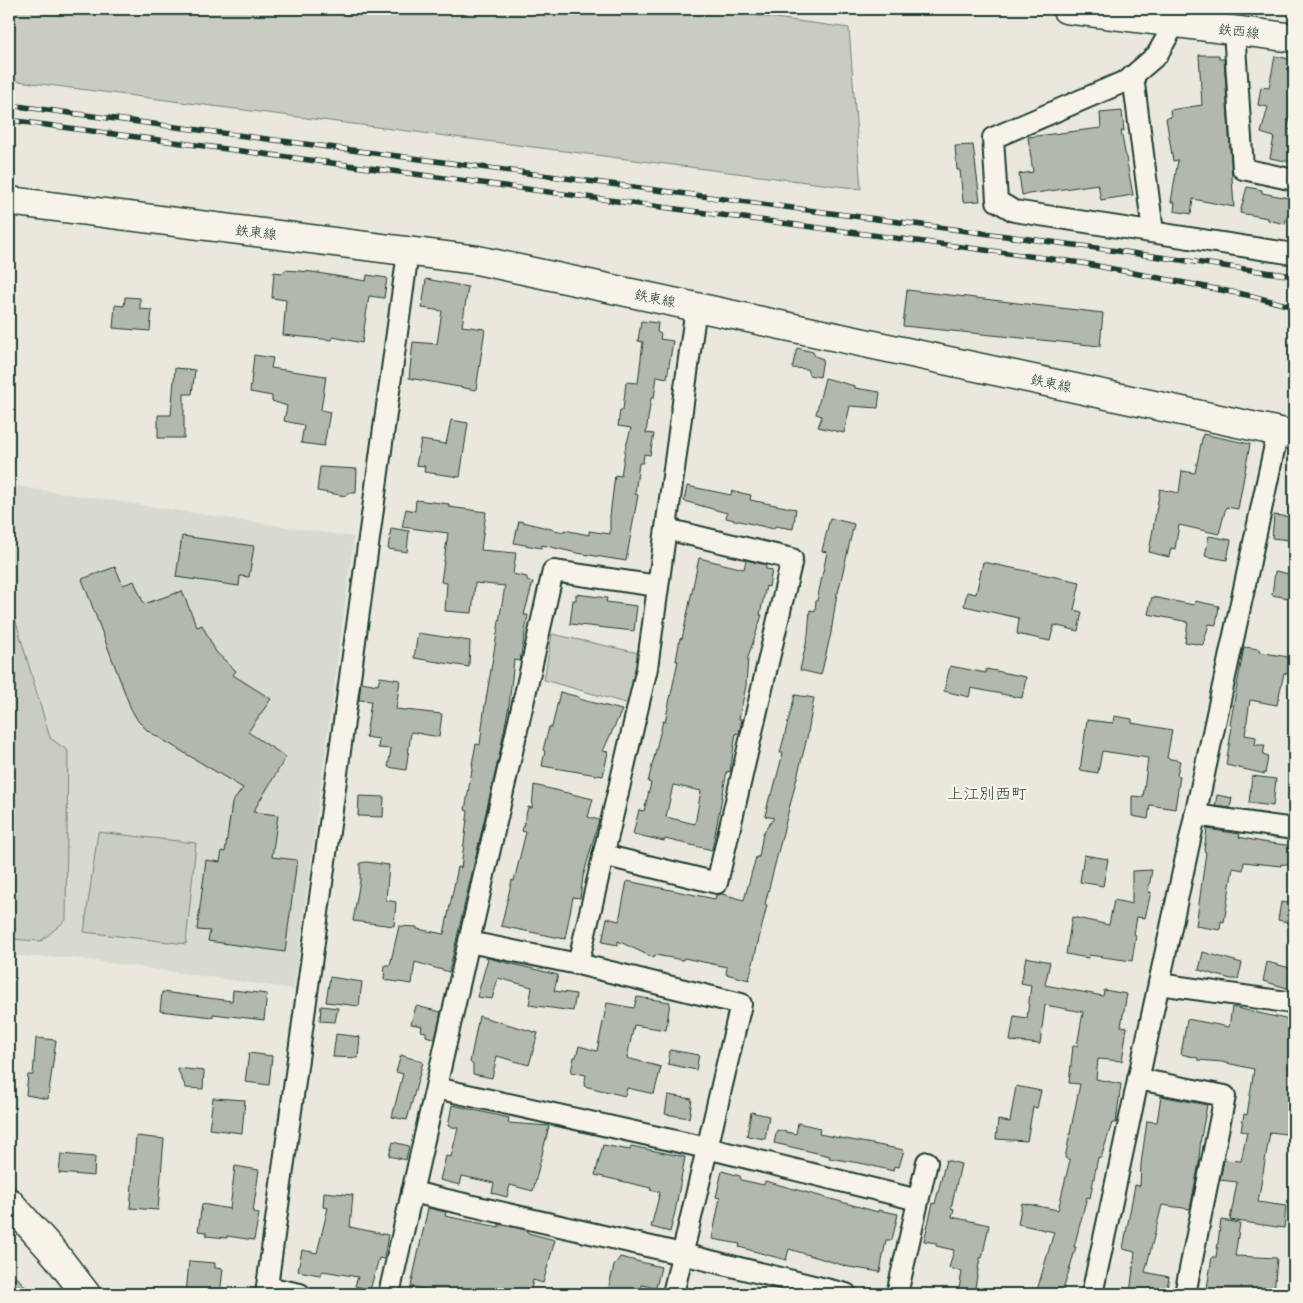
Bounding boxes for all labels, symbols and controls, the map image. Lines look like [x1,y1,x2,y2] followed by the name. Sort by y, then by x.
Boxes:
[1217,20,1261,42] street label: 鉄西線
[234,221,278,243] street label: 鉄東線
[633,285,677,311] street label: 鉄東線
[1029,370,1073,396] street label: 鉄東線
[947,783,1027,804] district label: 上江別西町

